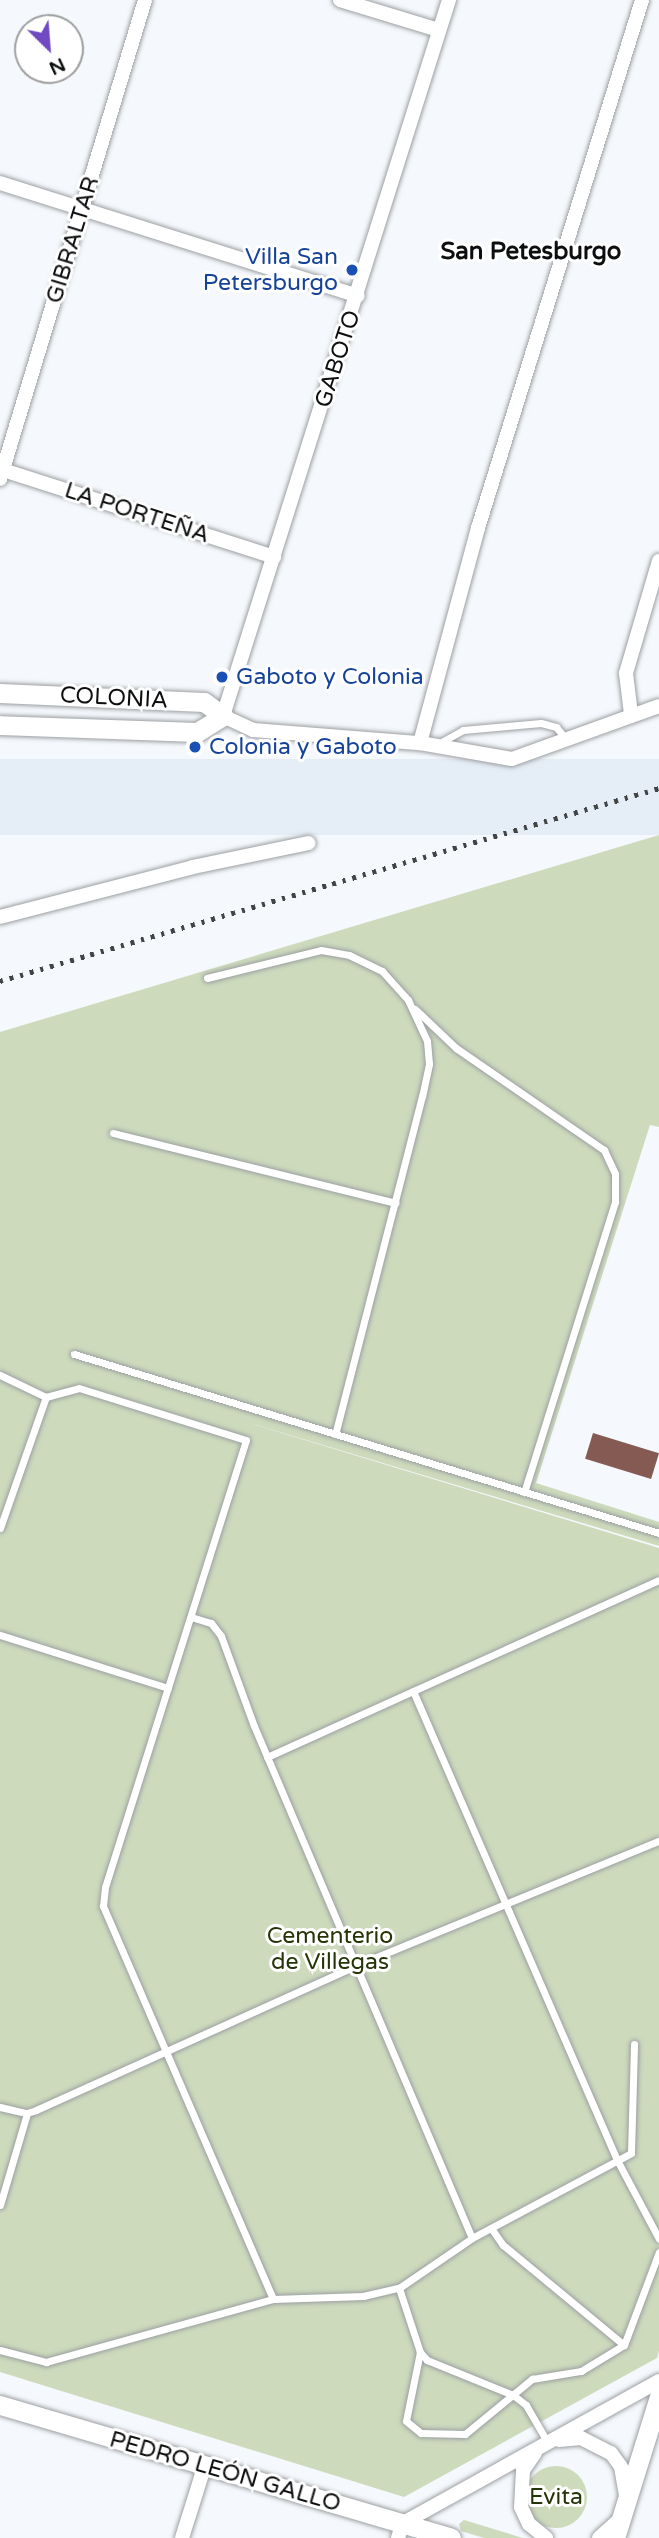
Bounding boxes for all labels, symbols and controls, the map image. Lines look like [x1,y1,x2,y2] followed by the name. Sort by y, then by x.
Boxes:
[14,14,84,84] north arrow
[45,53,69,79] text: N
[41,173,105,307] street label: GIBRALTAR
[441,238,621,266] district label: San Petesburgo
[203,243,338,297] place label: Villa San Petersburgo
[344,262,360,278] marker: Villa San Petersburgo
[309,307,367,411] street label: GABOTO
[61,477,213,549] street label: LA PORTEÑA
[236,663,424,691] place label: Gaboto y Colonia
[214,669,230,685] marker: Gaboto y Colonia
[59,681,169,715] street label: COLONIA
[209,733,397,761] place label: Colonia y Gaboto
[187,739,203,755] marker: Colonia y Gaboto
[267,1922,393,1976] park label: Cementerio de Villegas
[106,2426,344,2518] street label: PEDRO LEÓN GALLO
[529,2483,583,2511] park label: Evita

